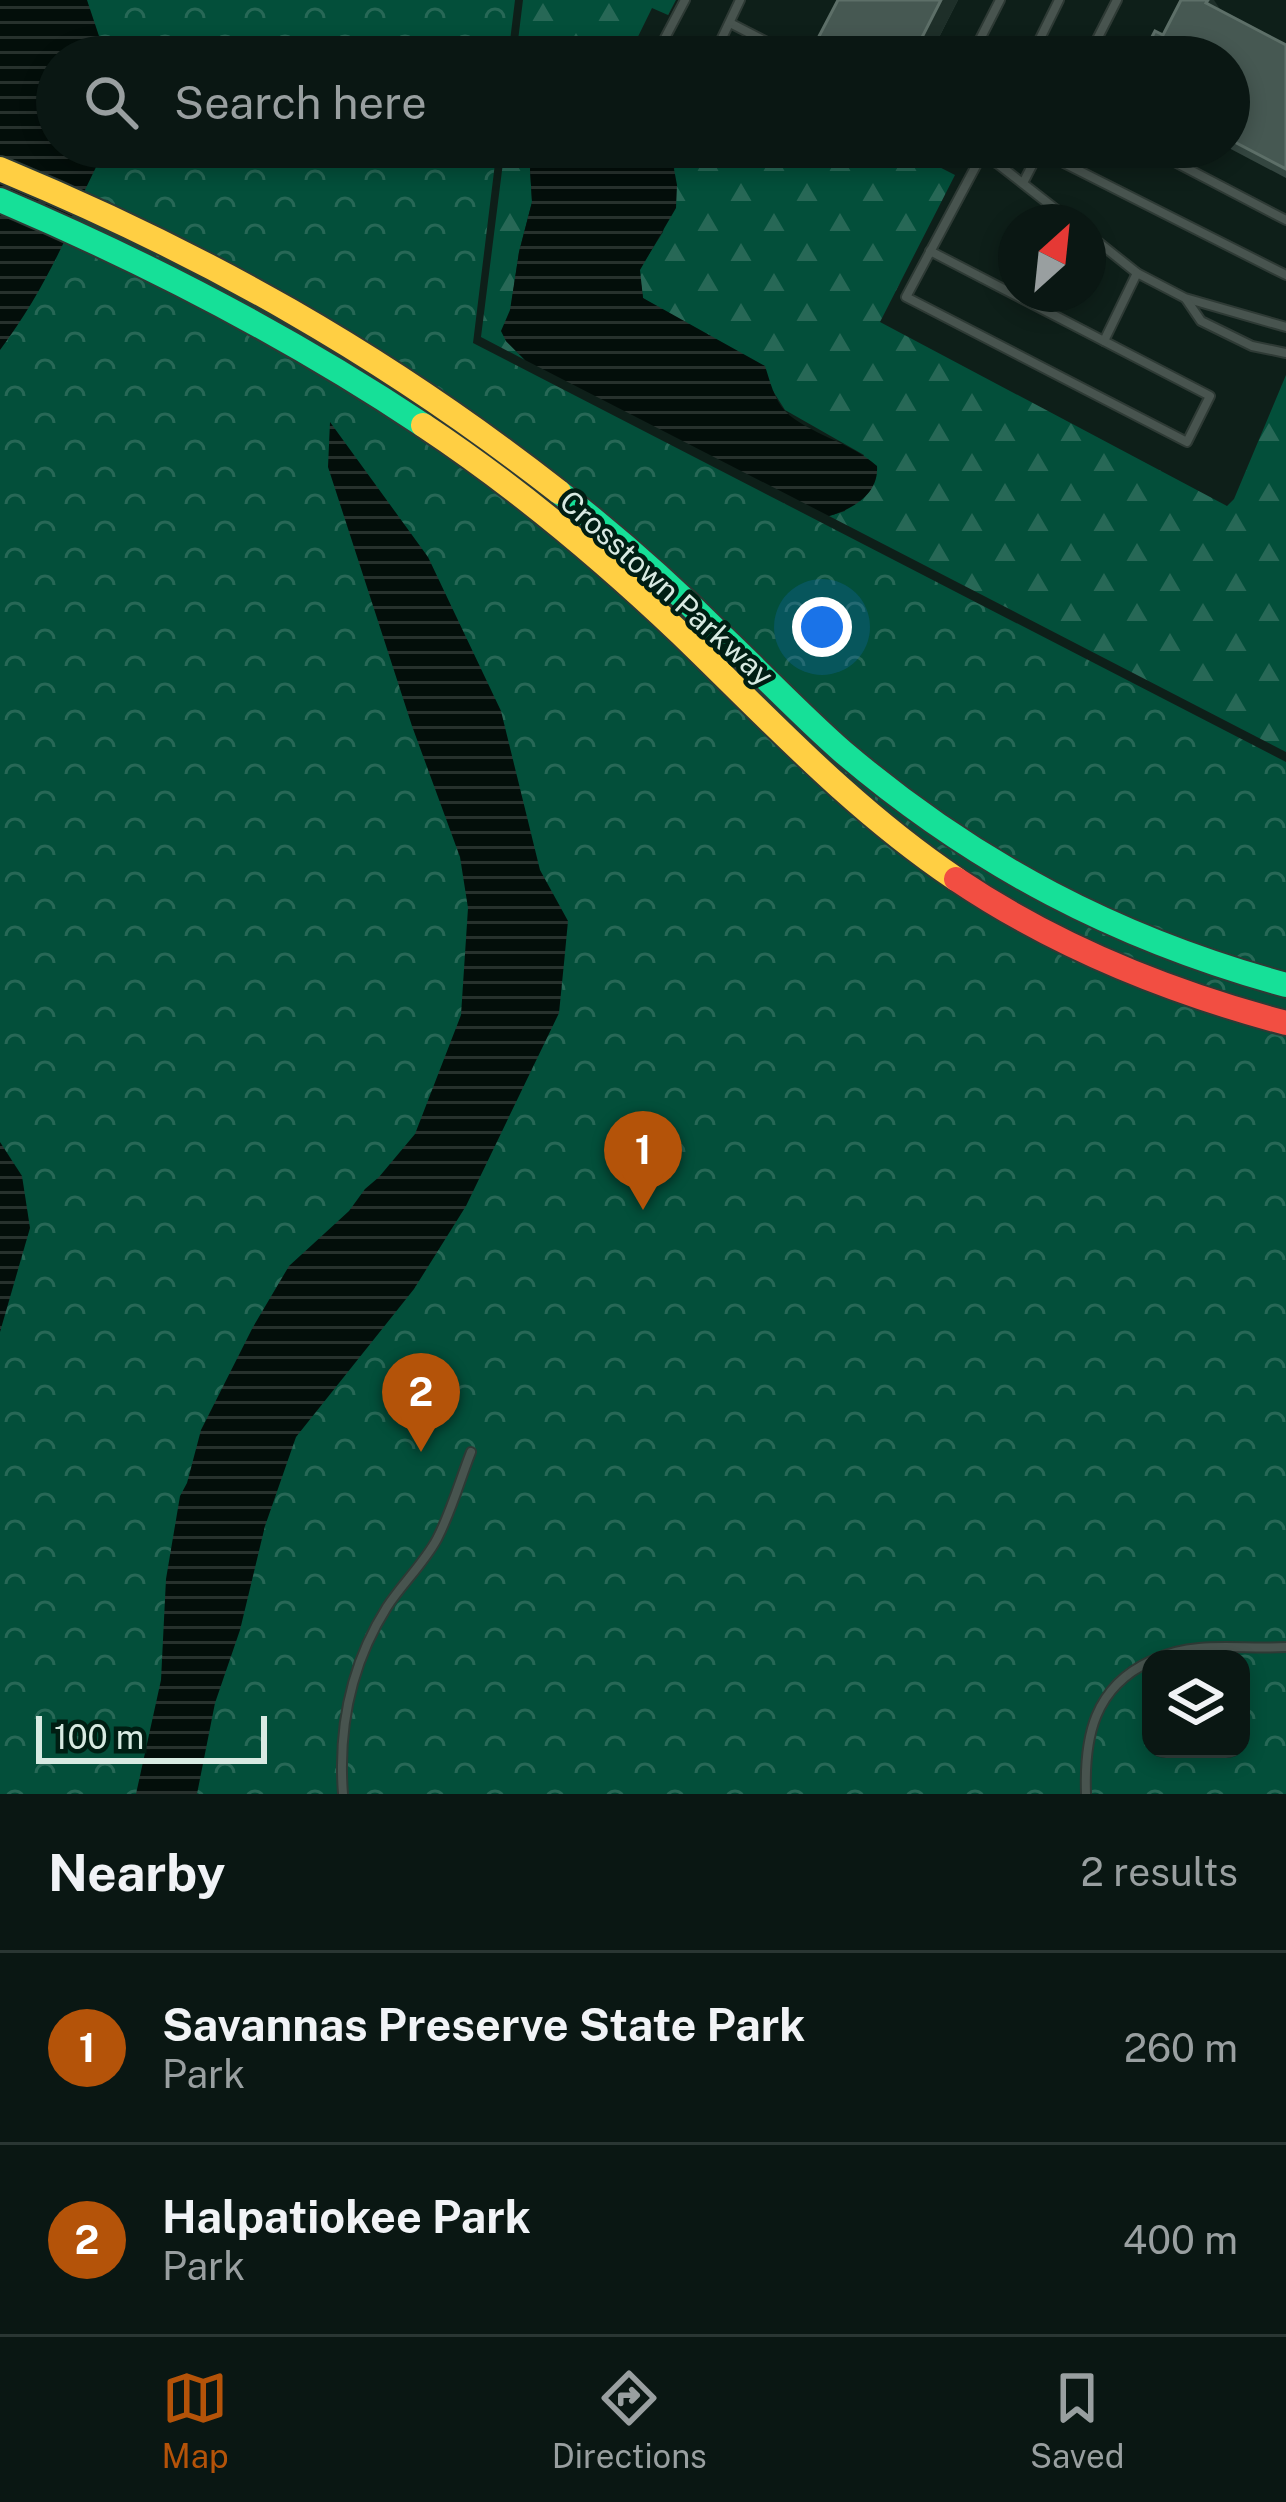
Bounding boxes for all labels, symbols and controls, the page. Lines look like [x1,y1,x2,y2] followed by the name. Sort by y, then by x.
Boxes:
[36,36,1250,168] search box
[78,69,144,135] icon: search
[174,76,427,129] text: Search here
[998,204,1106,312] north arrow
[553,483,781,693] street label: Crosstown Parkway
[792,597,852,657] your location
[604,1111,682,1210] pin: 1
[382,1353,460,1452] pin: 2
[1142,1650,1250,1758] map controls
[1142,1650,1250,1758] button: layers
[36,1710,267,1763] scale bar
[54,1718,144,1756] text: 100 m
[48,1843,225,1902] text: Nearby
[1081,1849,1238,1895] text: 2 results
[162,1998,805,2051] text: Savannas Preserve State Park
[79,2025,95,2071] text: 1
[1124,2025,1238,2071] text: 260 m
[162,2051,245,2097] text: Park
[162,2190,531,2243] text: Halpatiokee Park
[75,2217,99,2263] text: 2
[1123,2217,1238,2263] text: 400 m
[162,2243,245,2289] text: Park
[162,2365,229,2475] tab: Map
[552,2365,707,2475] tab: Directions
[1030,2365,1124,2475] tab: Saved

